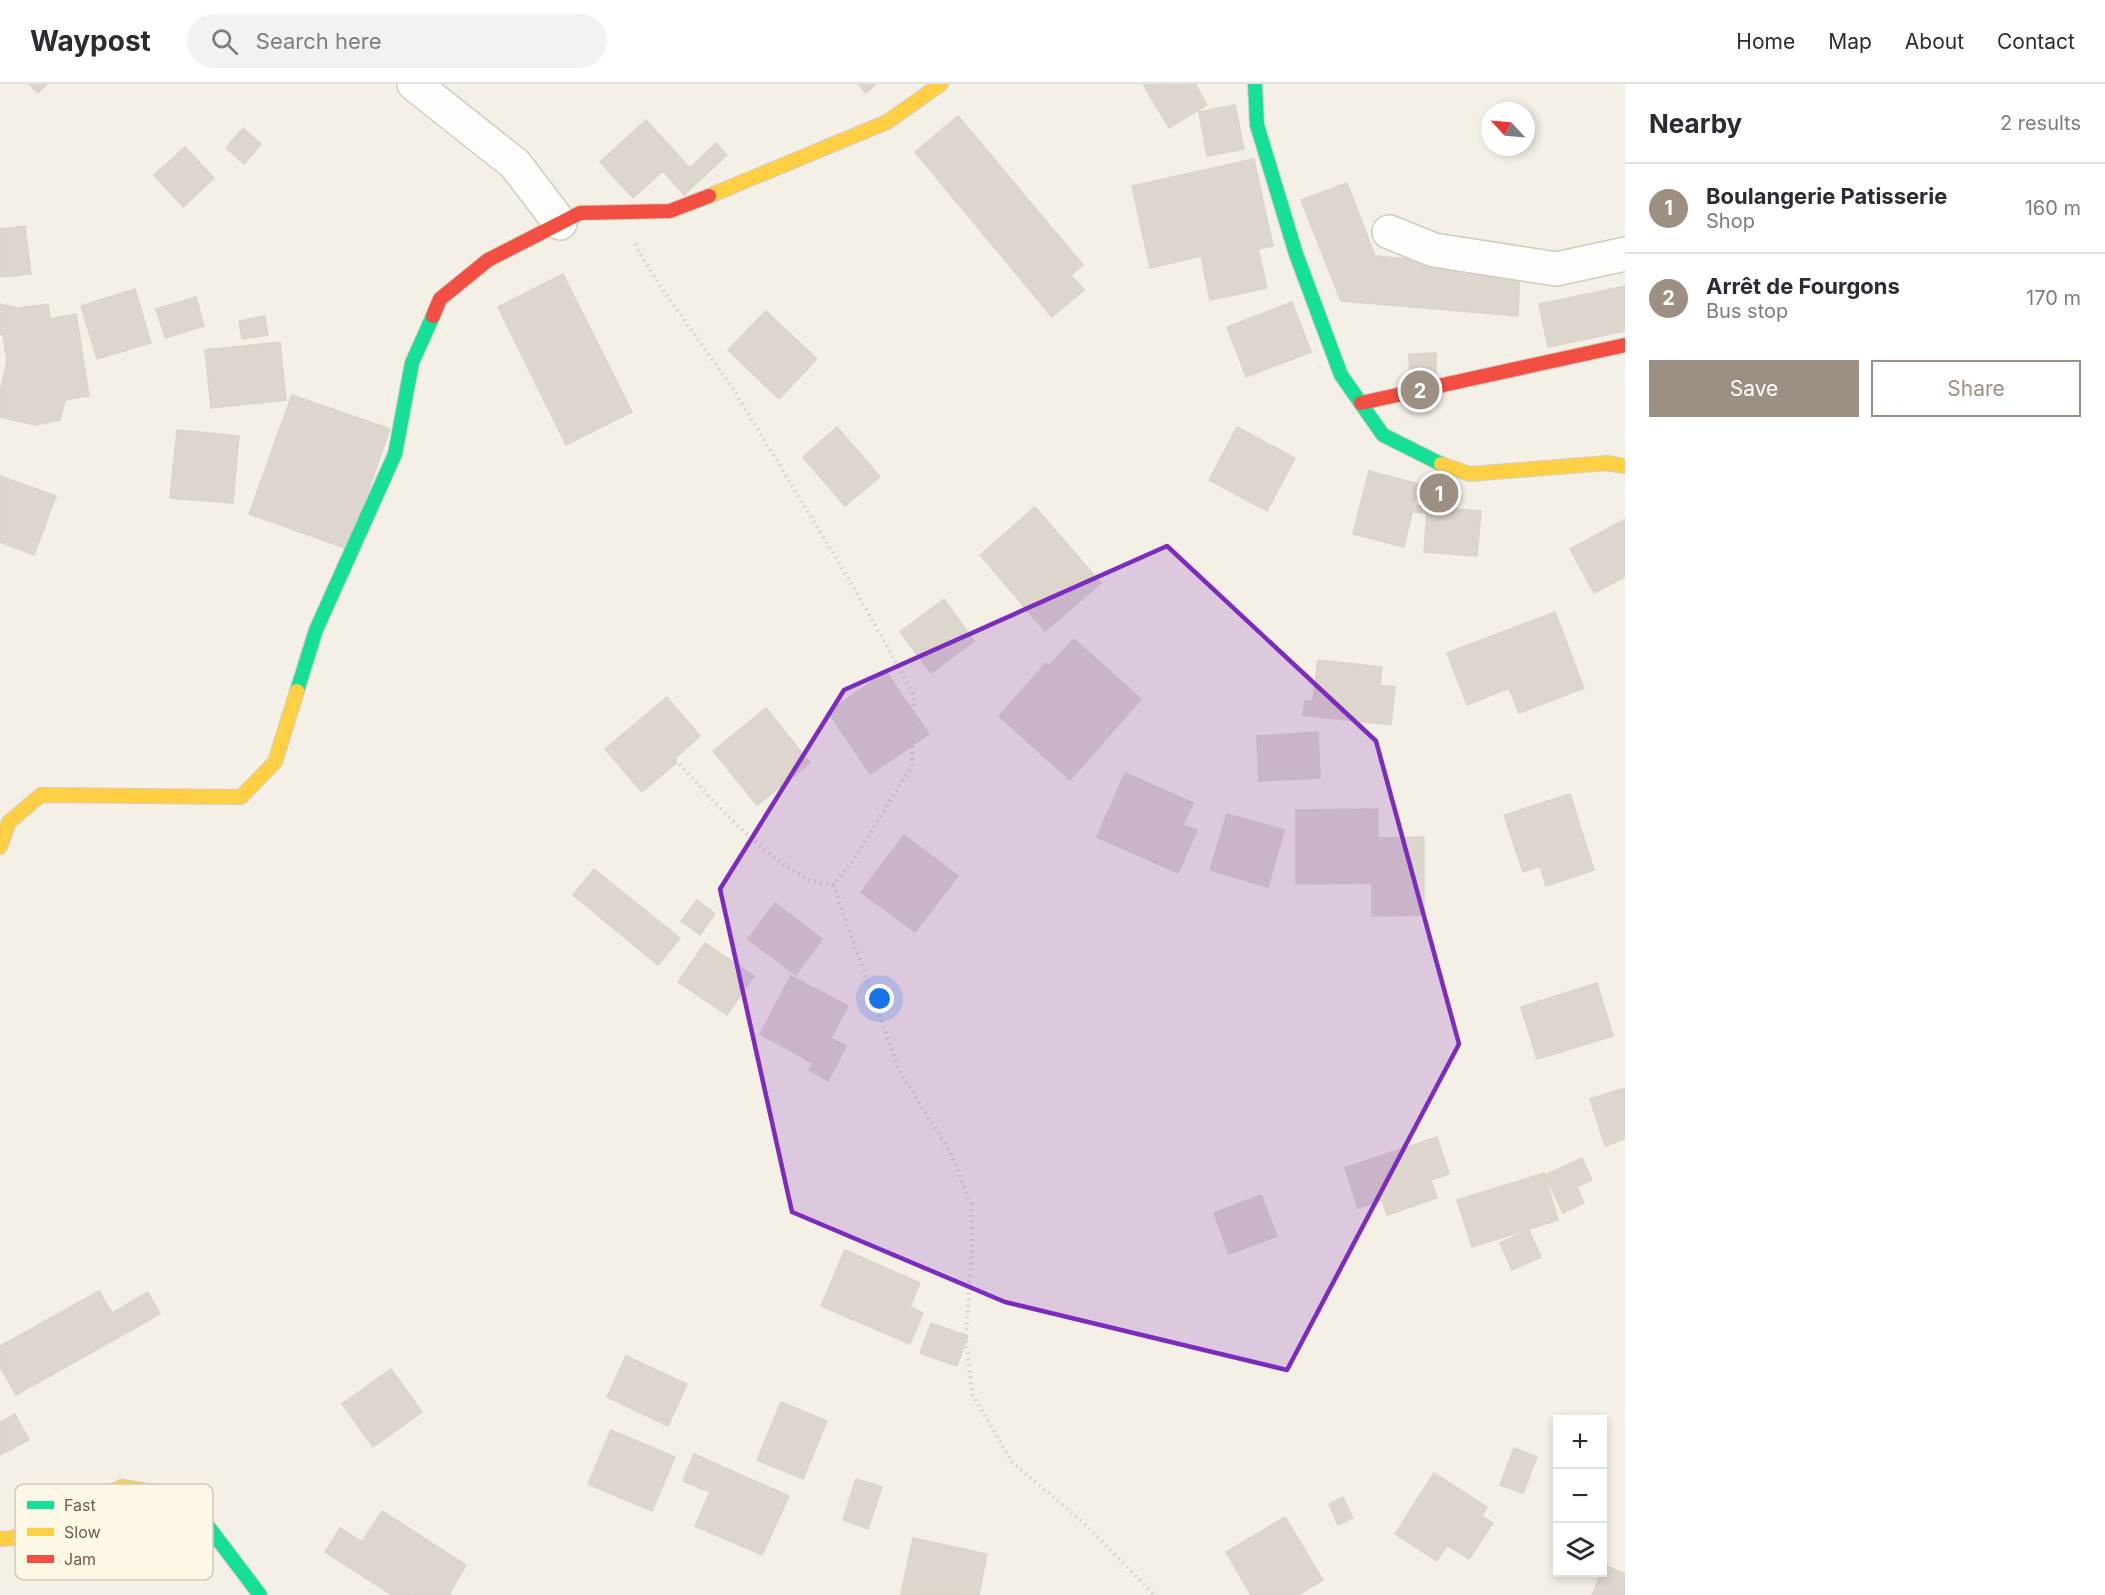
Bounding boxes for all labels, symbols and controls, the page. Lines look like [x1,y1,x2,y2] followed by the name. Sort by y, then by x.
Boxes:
[187,14,607,68] search box
[30,24,151,58] text: Waypost
[208,25,241,58] icon: search
[256,28,382,54] text: Search here
[1736,29,1795,54] text: Home
[1828,29,1872,54] text: Map
[1905,29,1964,54] text: About
[1997,29,2075,54] text: Contact
[1481,102,1535,156] north arrow
[1649,108,1742,139] text: Nearby
[2000,111,2081,135] text: 2 results
[1706,183,1947,209] text: Boulangerie Patisserie
[1664,196,1673,220] text: 1
[2025,196,2081,220] text: 160 m
[1706,209,1755,233] text: Shop
[1706,273,1900,299] text: Arrêt de Fourgons
[1662,286,1675,310] text: 2
[2026,286,2081,310] text: 170 m
[1706,299,1788,323] text: Bus stop
[1649,360,1859,417] button: Save
[1871,360,2081,417] button: Share
[1400,368,1440,412] pin: 2
[1420,470,1458,516] pin: 1
[865,984,894,1013] your location
[1553,1415,1607,1577] map controls
[1553,1415,1607,1469] button: +
[1553,1469,1607,1523] button: −
[15,1484,213,1580] legend
[64,1495,96,1515] text: Fast
[64,1522,101,1542] text: Slow
[1553,1523,1607,1577] button: layers
[64,1549,96,1569] text: Jam

